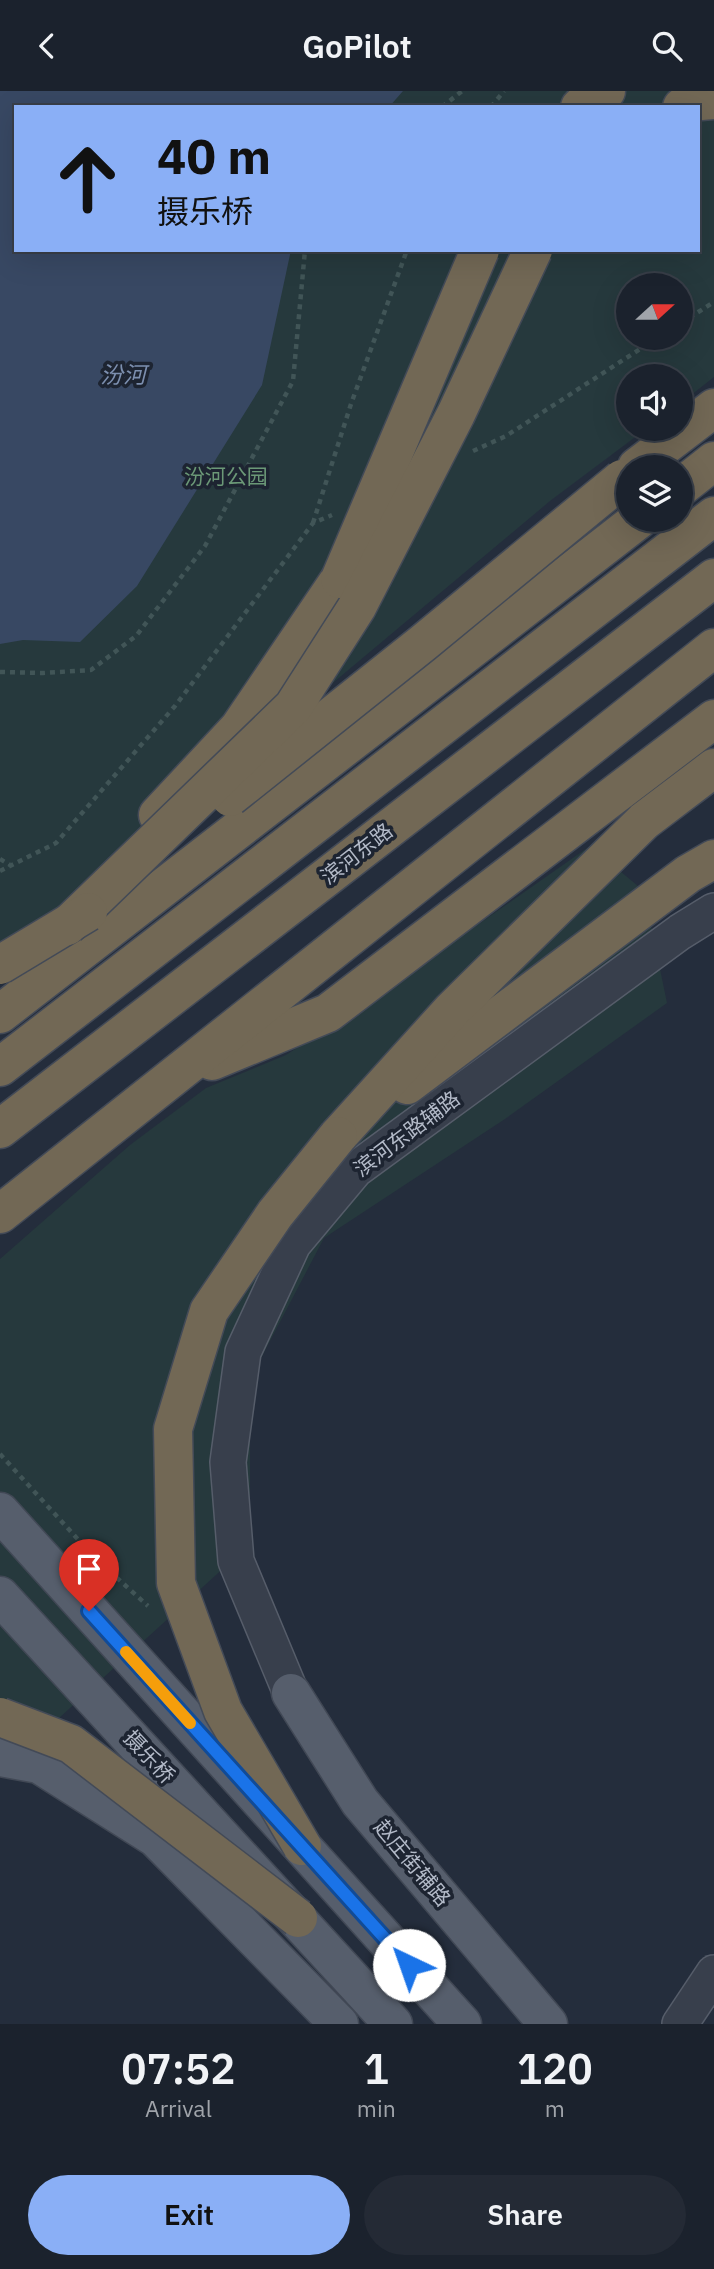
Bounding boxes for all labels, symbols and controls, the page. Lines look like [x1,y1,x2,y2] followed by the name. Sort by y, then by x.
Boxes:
[302,25,412,67] text: GoPilot
[28,27,66,65] icon: back
[648,27,686,65] icon: search
[157,124,271,187] text: 40 m
[42,133,133,224] icon: ahead
[157,190,253,232] text: 摄乐桥
[616,273,693,350] north arrow
[616,273,693,532] map controls
[100,359,150,389] water label: 汾河
[616,364,693,441] button: sound
[616,455,693,532] button: layers
[184,462,268,490] park label: 汾河公园
[315,816,398,890] street label: 滨河东路
[348,1084,465,1182] street label: 滨河东路辅路
[59,1539,119,1611] pin
[70,1550,108,1588] icon: arrive
[118,1724,181,1789] street label: 摄乐桥
[368,1813,457,1912] street label: 赵庄街辅路
[372,1928,446,2002] position arrow
[121,2041,236,2096] text: 07:52
[364,2041,389,2096] text: 1
[517,2041,593,2096] text: 120
[145,2093,212,2123] text: Arrival
[357,2093,396,2123] text: min
[545,2093,565,2123] text: m
[28,2175,350,2255] button: Exit
[364,2175,686,2255] button: Share

